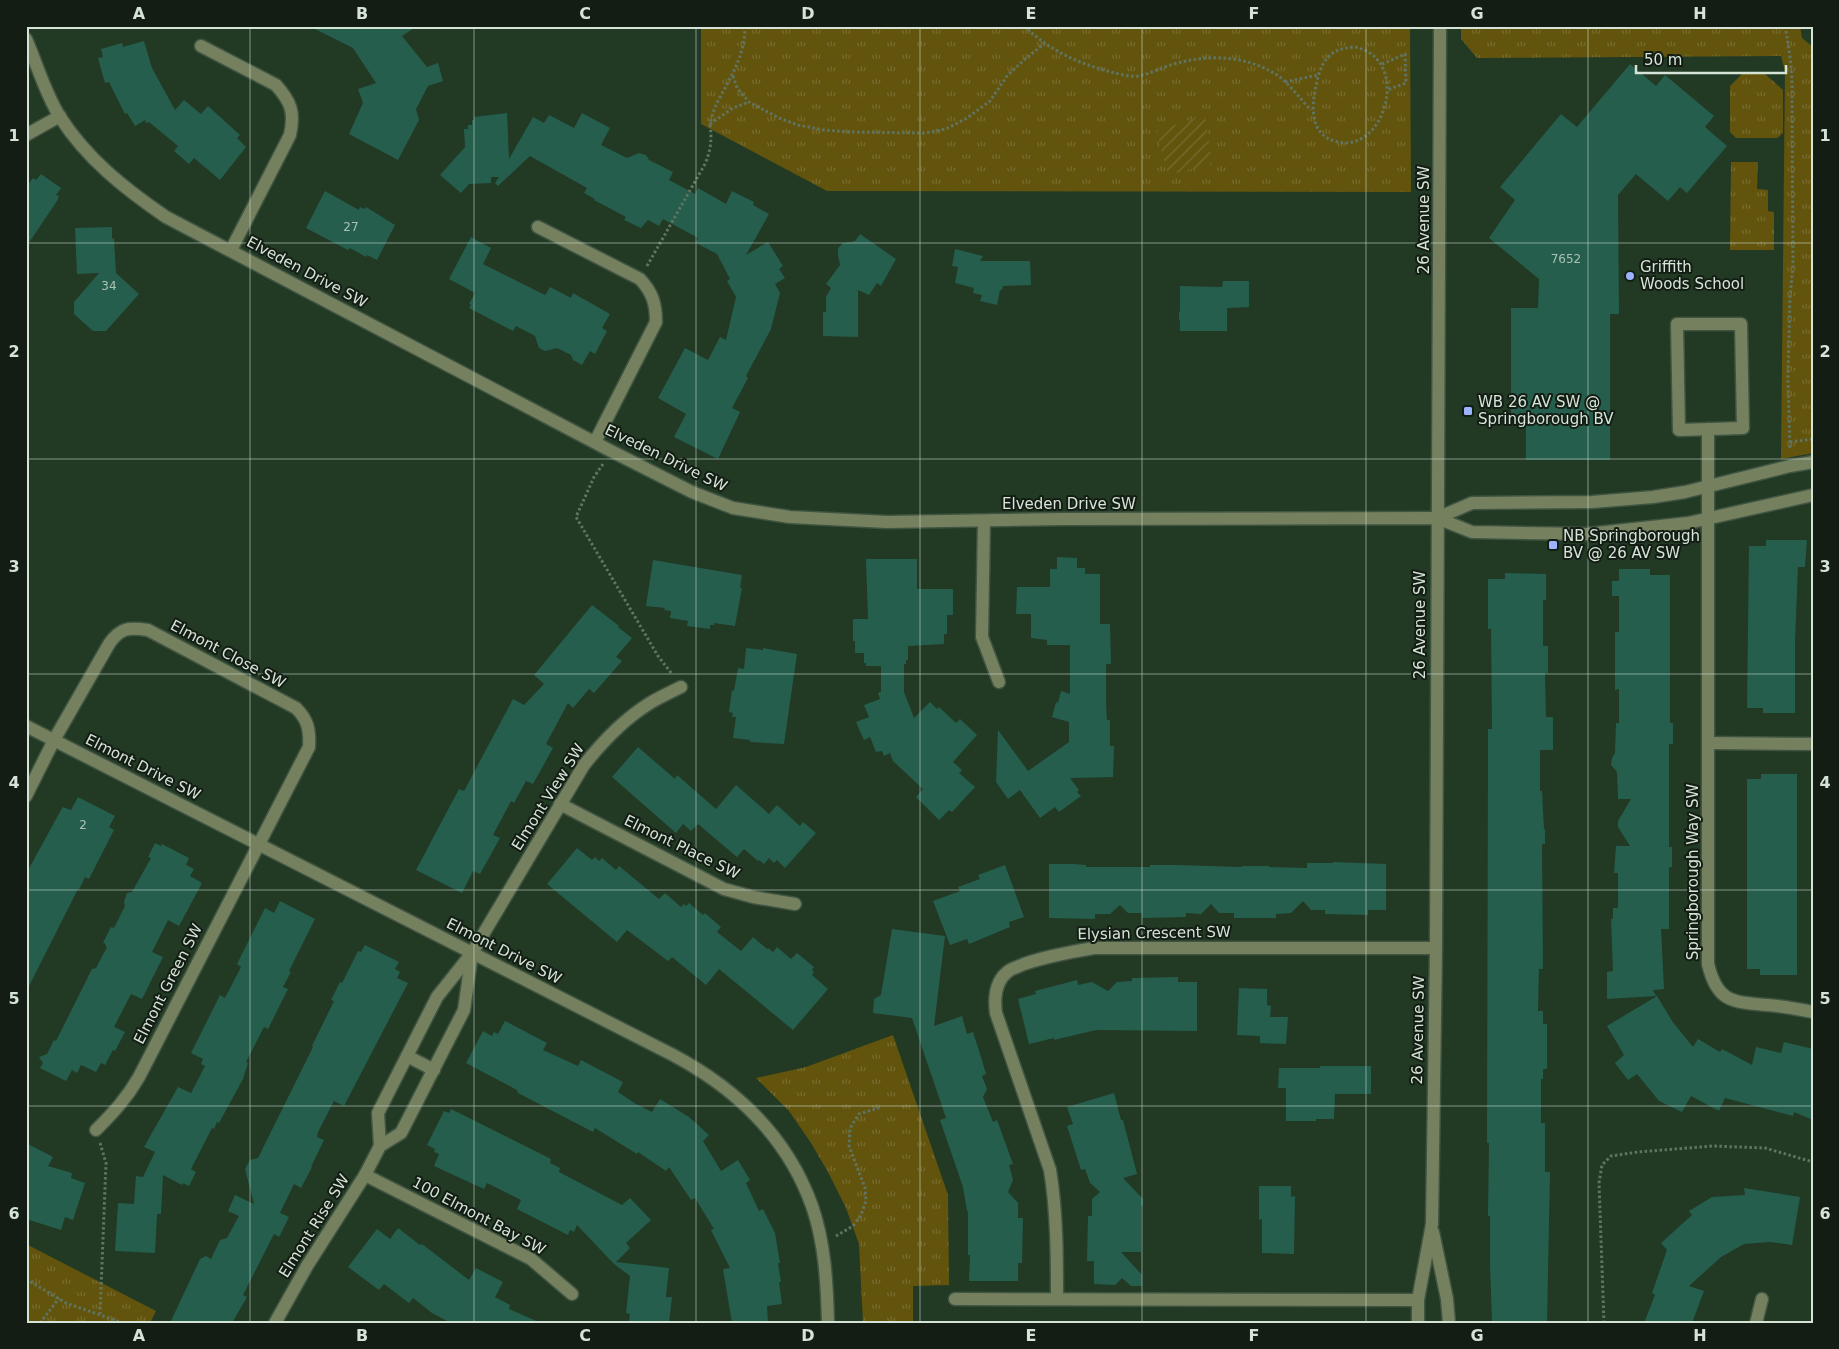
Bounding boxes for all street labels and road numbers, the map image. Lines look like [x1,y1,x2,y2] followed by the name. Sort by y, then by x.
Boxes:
[1415,165,1433,274] street label: 26 Avenue SW
[244,233,370,311] street label: Elveden Drive SW
[602,421,730,496] street label: Elveden Drive SW
[1002,495,1136,513] street label: Elveden Drive SW
[1411,570,1429,679] street label: 26 Avenue SW
[167,616,289,692] street label: Elmont Close SW
[82,730,204,804] street label: Elmont Drive SW
[508,740,588,854] street label: Elmont View SW
[1684,784,1702,960] street label: Springborough Way SW
[621,811,743,883] street label: Elmont Place SW
[443,914,565,988] street label: Elmont Drive SW
[130,921,206,1047] street label: Elmont Green SW
[1077,923,1231,943] street label: Elysian Crescent SW
[1408,975,1428,1085] street label: 26 Avenue SW
[275,1171,353,1281] street label: Elmont Rise SW
[409,1173,549,1259] street label: 100 Elmont Bay SW

